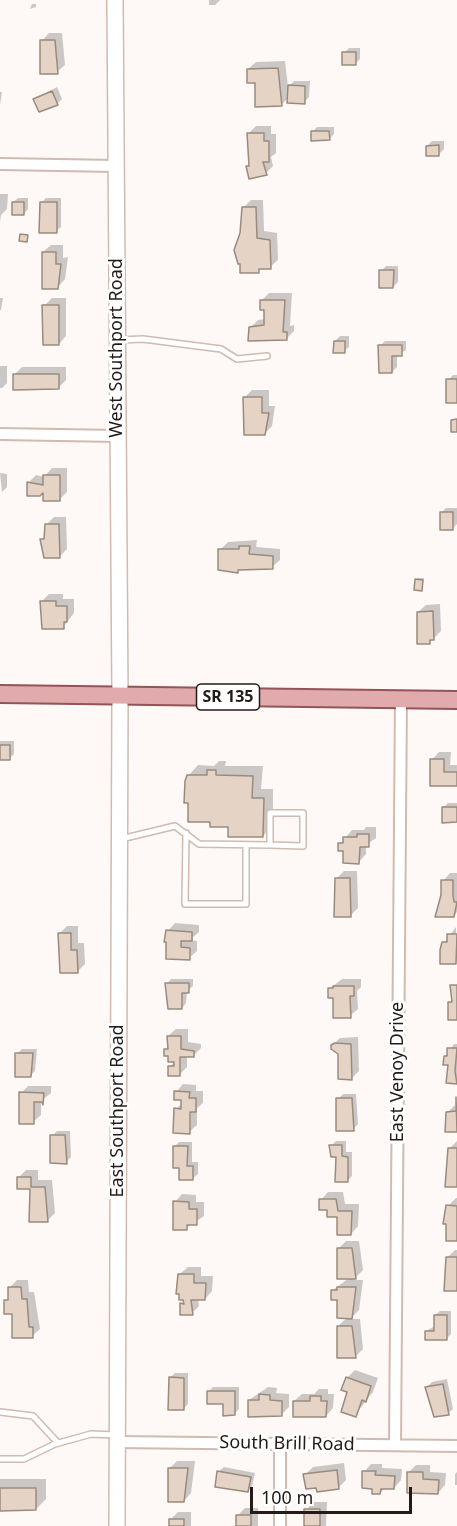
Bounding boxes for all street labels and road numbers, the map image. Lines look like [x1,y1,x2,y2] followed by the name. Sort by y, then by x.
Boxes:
[106,258,128,438] street label: West Southport Road
[196,684,260,710] road number: SR 135
[387,1002,409,1142] street label: East Venoy Drive
[107,1024,129,1198] street label: East Southport Road
[219,1432,355,1456] street label: South Brill Road

